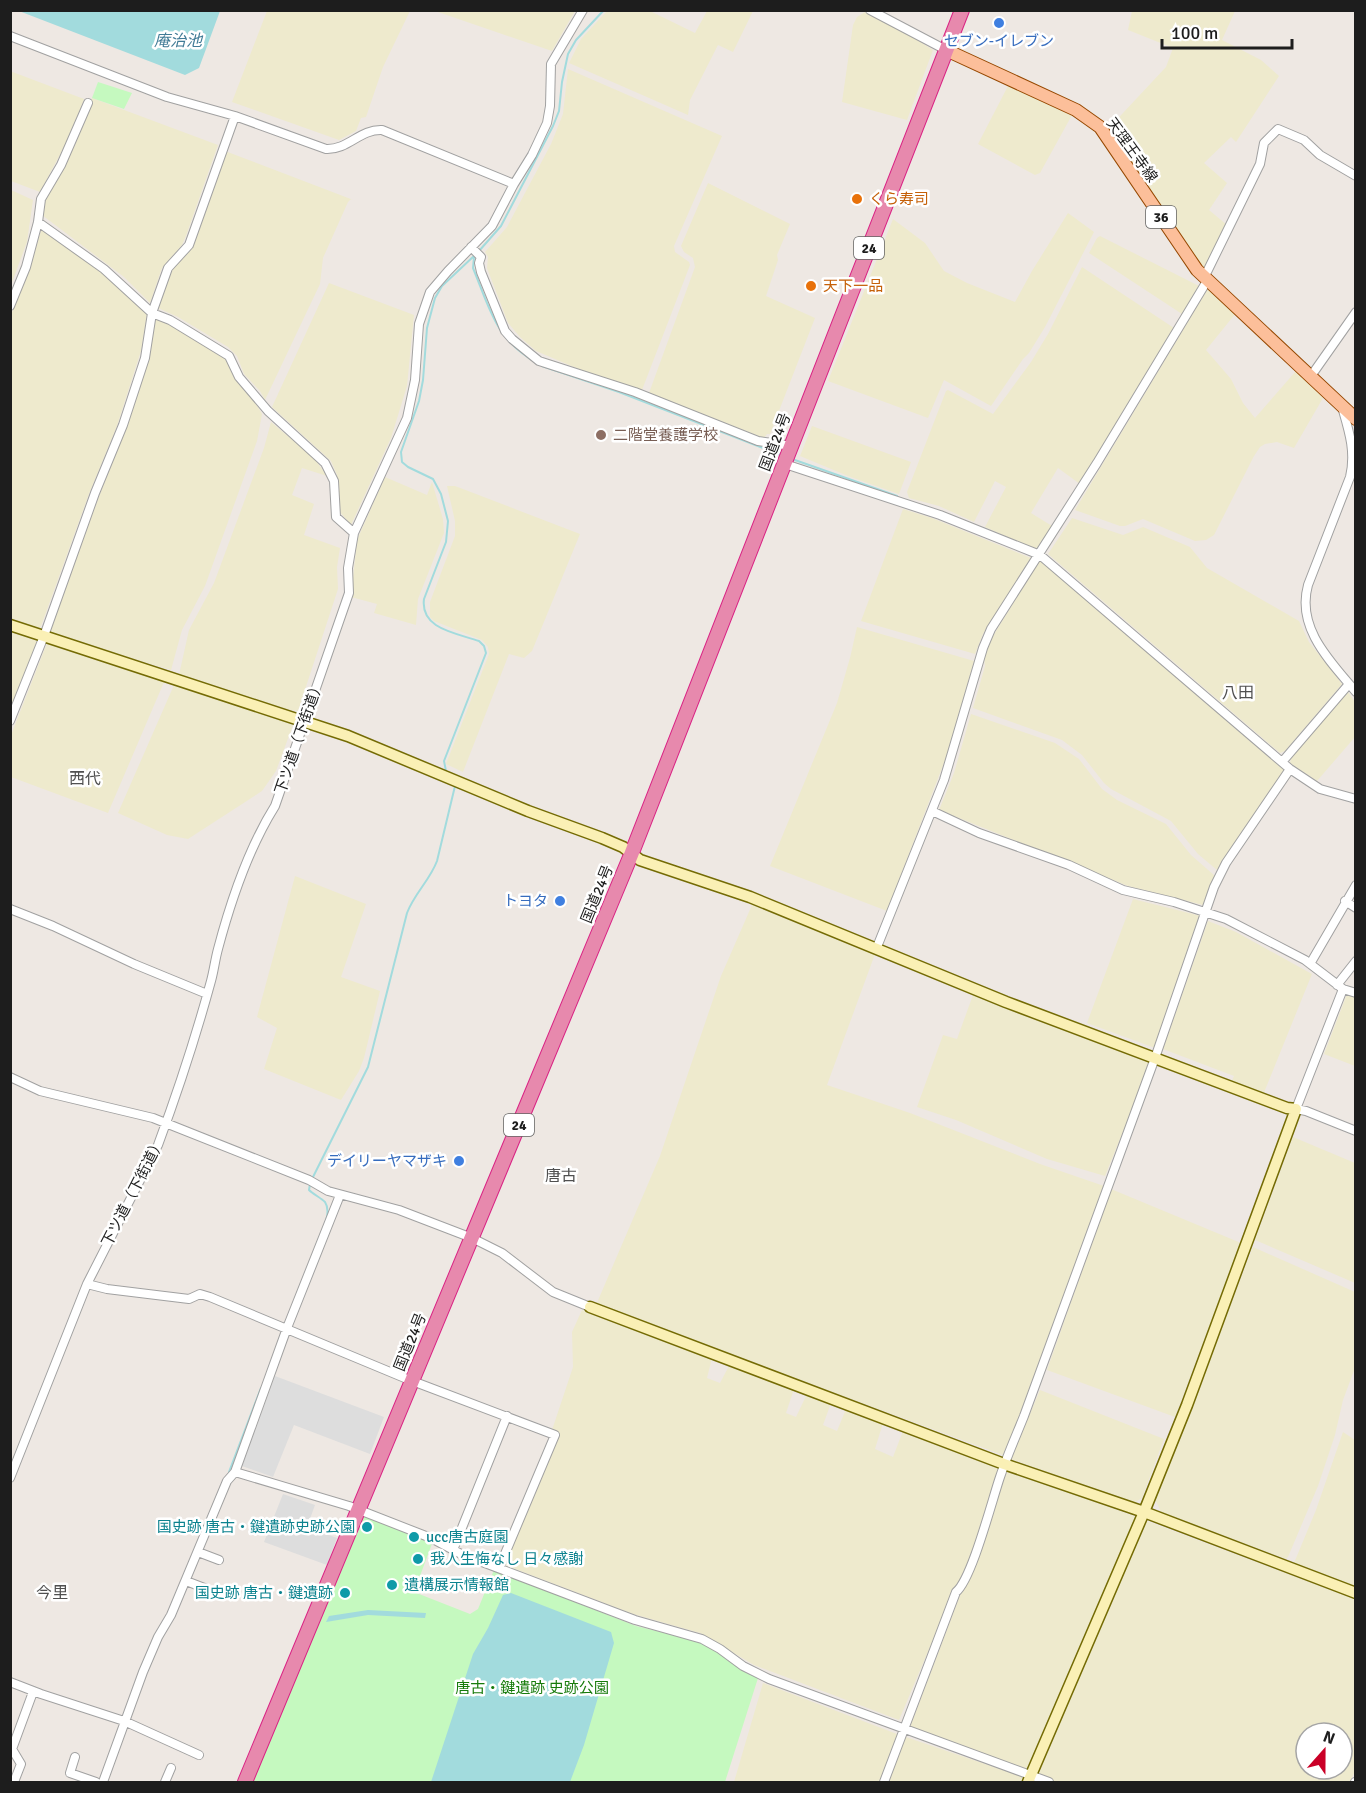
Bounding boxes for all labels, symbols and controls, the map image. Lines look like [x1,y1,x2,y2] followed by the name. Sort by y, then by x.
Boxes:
[1162,12,1292,50] scale bar
[992,16,1006,30] marker: セブン-イレブン
[1171,22,1218,44] text: 100 m
[154,31,204,51] water label: 庵治池
[944,32,1054,50] place label: セブン-イレブン
[1103,114,1161,186] street label: 天理王寺線
[869,190,929,208] place label: くら寿司
[850,192,864,206] marker: くら寿司
[1146,206,1176,228] road number: 36
[854,237,884,259] road number: 24
[823,277,883,295] place label: 天下一品
[804,279,818,293] marker: 天下一品
[756,410,794,474] street label: 国道24号
[613,426,718,444] place label: 二階堂養護学校
[594,428,608,442] marker: 二階堂養護学校
[271,677,327,797] street label: 下ツ道（下街道）
[1222,683,1254,703] district label: 八田
[69,769,101,789] district label: 西代
[577,862,617,926] street label: 国道24号
[503,892,548,910] place label: トヨタ
[553,894,567,908] marker: トヨタ
[504,1114,534,1136] road number: 24
[98,1134,168,1250] street label: 下ツ道（下街道）
[327,1152,447,1170] place label: デイリーヤマザキ
[452,1154,466,1168] marker: デイリーヤマザキ
[545,1166,577,1186] district label: 唐古
[390,1310,430,1374] street label: 国道24号
[157,1518,355,1536] place label: 国史跡 唐古・鍵遺跡史跡公園
[360,1520,374,1534] marker: 国史跡 唐古・鍵遺跡史跡公園
[426,1528,508,1546] place label: ucc唐古庭園
[407,1530,421,1544] marker: ucc唐古庭園
[430,1550,583,1568] place label: 我人生悔なし 日々感謝
[411,1552,425,1566] marker: 我人生悔なし 日々感謝
[404,1576,509,1594] place label: 遺構展示情報館
[385,1578,399,1592] marker: 遺構展示情報館
[36,1583,68,1603] district label: 今里
[195,1584,333,1602] place label: 国史跡 唐古・鍵遺跡
[338,1586,352,1600] marker: 国史跡 唐古・鍵遺跡
[455,1679,609,1697] park label: 唐古・鍵遺跡 史跡公園
[1294,1721,1354,1781] north arrow
[1320,1727,1338,1749] text: N

